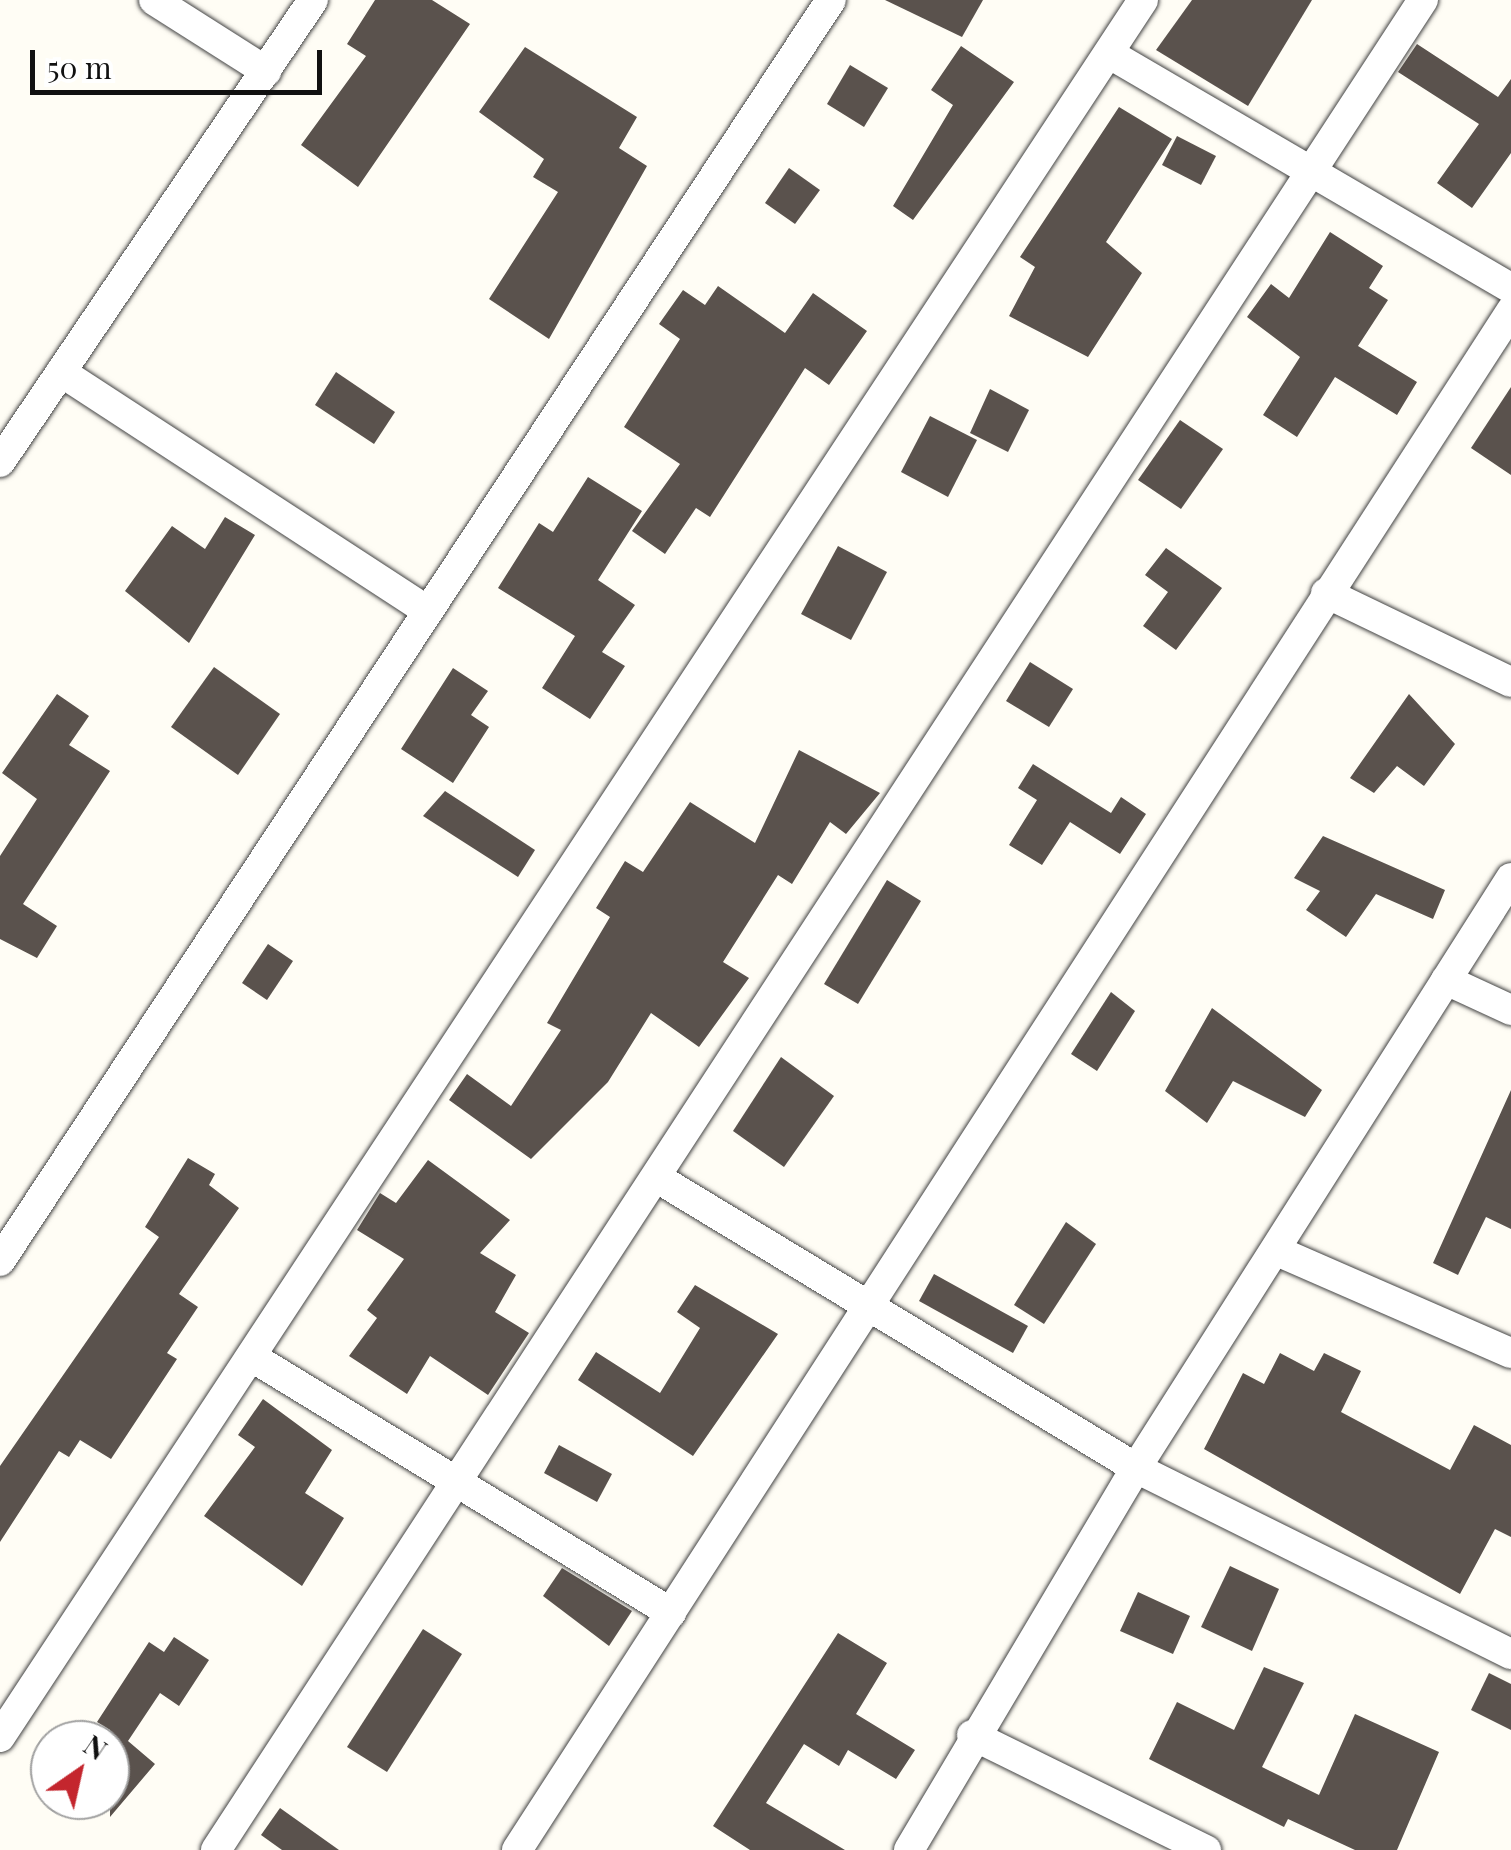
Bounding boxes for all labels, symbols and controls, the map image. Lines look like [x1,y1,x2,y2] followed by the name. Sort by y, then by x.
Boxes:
[35,30,328,92] scale bar
[47,47,112,87] text: 50 m
[30,1720,130,1820] north arrow
[77,1725,115,1767] text: N

